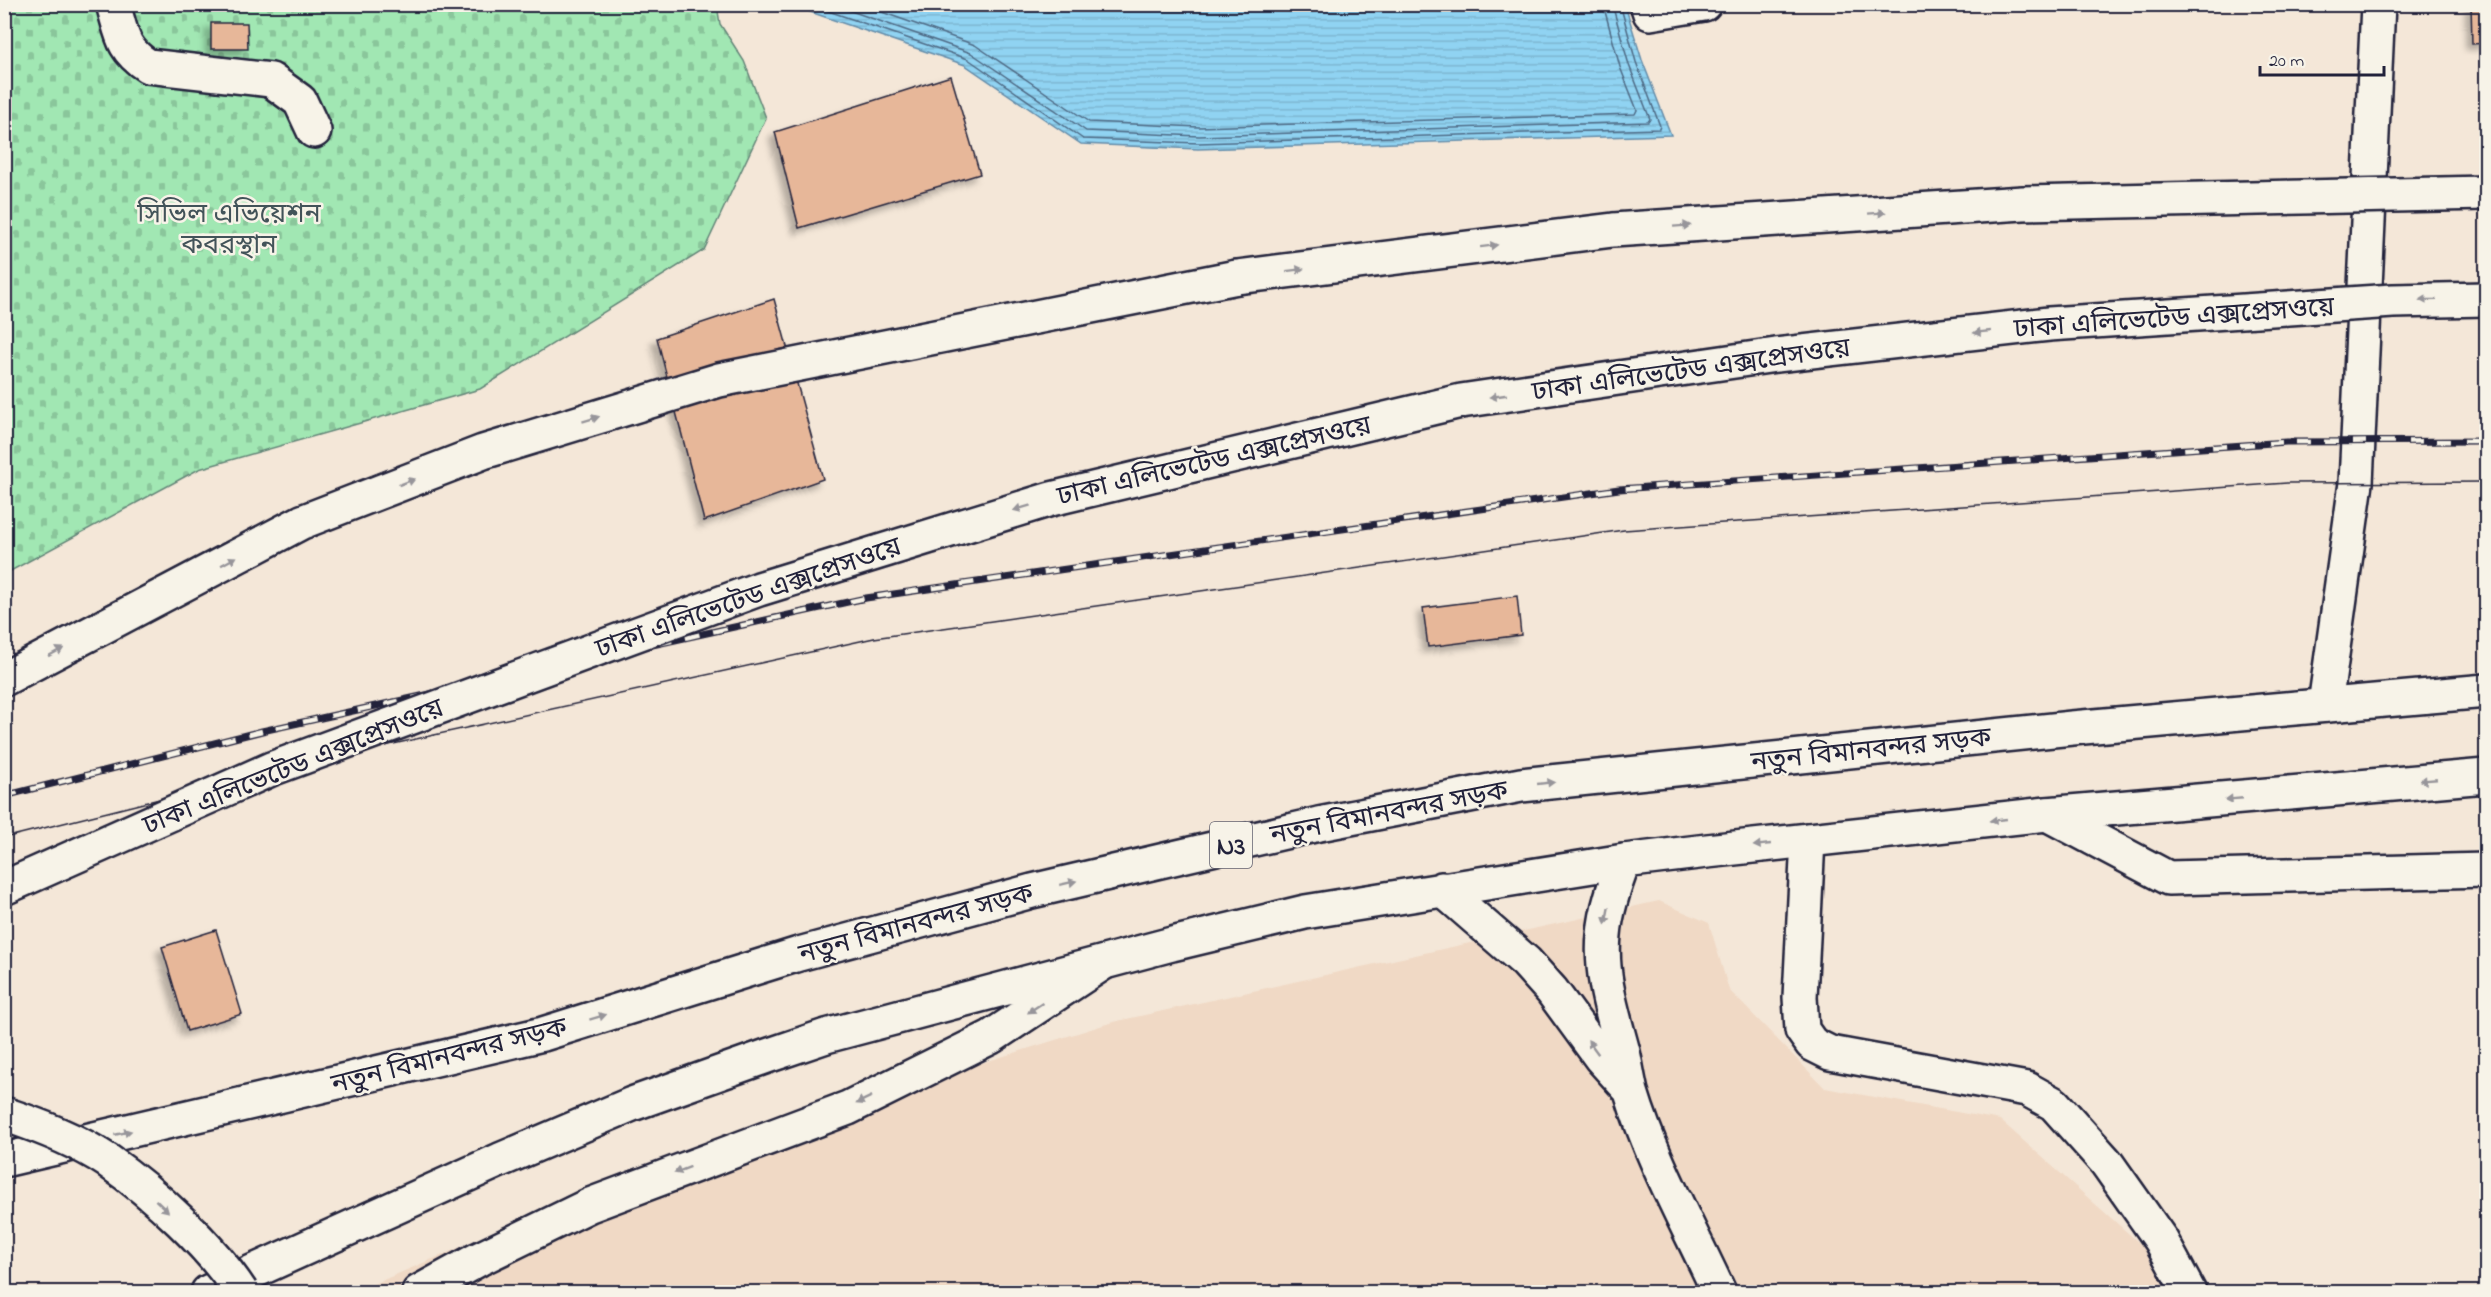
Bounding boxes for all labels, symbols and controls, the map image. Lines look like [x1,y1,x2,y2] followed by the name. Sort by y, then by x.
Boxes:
[2260,39,2384,77] scale bar
[2269,49,2304,75] text: 20 m
[136,196,322,266] park label: সিভিল এভিয়েশন কবরস্থান
[1868,208,1887,218] one-way arrow
[1673,221,1692,230] one-way arrow
[1479,241,1498,250] one-way arrow
[1286,265,1305,275] one-way arrow
[2012,289,2337,350] street label: ঢাকা এলিভেটেড এক্সপ্রেসওয়ে
[2419,296,2438,305] one-way arrow
[1973,327,1992,337] one-way arrow
[1529,330,1854,413] street label: ঢাকা এলিভেটেড এক্সপ্রেসওয়ে
[1488,391,1507,400] one-way arrow
[1053,407,1376,518] street label: ঢাকা এলিভেটেড এক্সপ্রেসওয়ে
[582,414,600,423] one-way arrow
[398,477,416,487] one-way arrow
[1013,504,1031,513] one-way arrow
[590,528,908,670] street label: ঢাকা এলিভেটেড এক্সপ্রেসওয়ে
[221,556,238,566] one-way arrow
[48,647,65,657] one-way arrow
[137,690,451,847] street label: ঢাকা এলিভেটেড এক্সপ্রেসওয়ে
[1748,719,1995,784] street label: নতুন বিমানবন্দর সড়ক
[1266,772,1513,857] street label: নতুন বিমানবন্দর সড়ক
[2419,775,2438,785] one-way arrow
[1537,778,1556,788] one-way arrow
[2224,794,2243,804] one-way arrow
[1988,815,2007,825] one-way arrow
[1210,822,1252,868] road number: N3
[1753,840,1772,850] one-way arrow
[794,875,1039,976] street label: নতুন বিমানবন্দর সড়ক
[1059,878,1078,887] one-way arrow
[1602,907,1611,926] one-way arrow
[1028,1002,1044,1014] one-way arrow
[327,1009,573,1106] street label: নতুন বিমানবন্দর সড়ক
[589,1012,607,1021] one-way arrow
[1587,1039,1599,1055] one-way arrow
[855,1095,872,1105] one-way arrow
[114,1127,132,1137] one-way arrow
[673,1166,691,1176] one-way arrow
[155,1199,170,1213] one-way arrow

